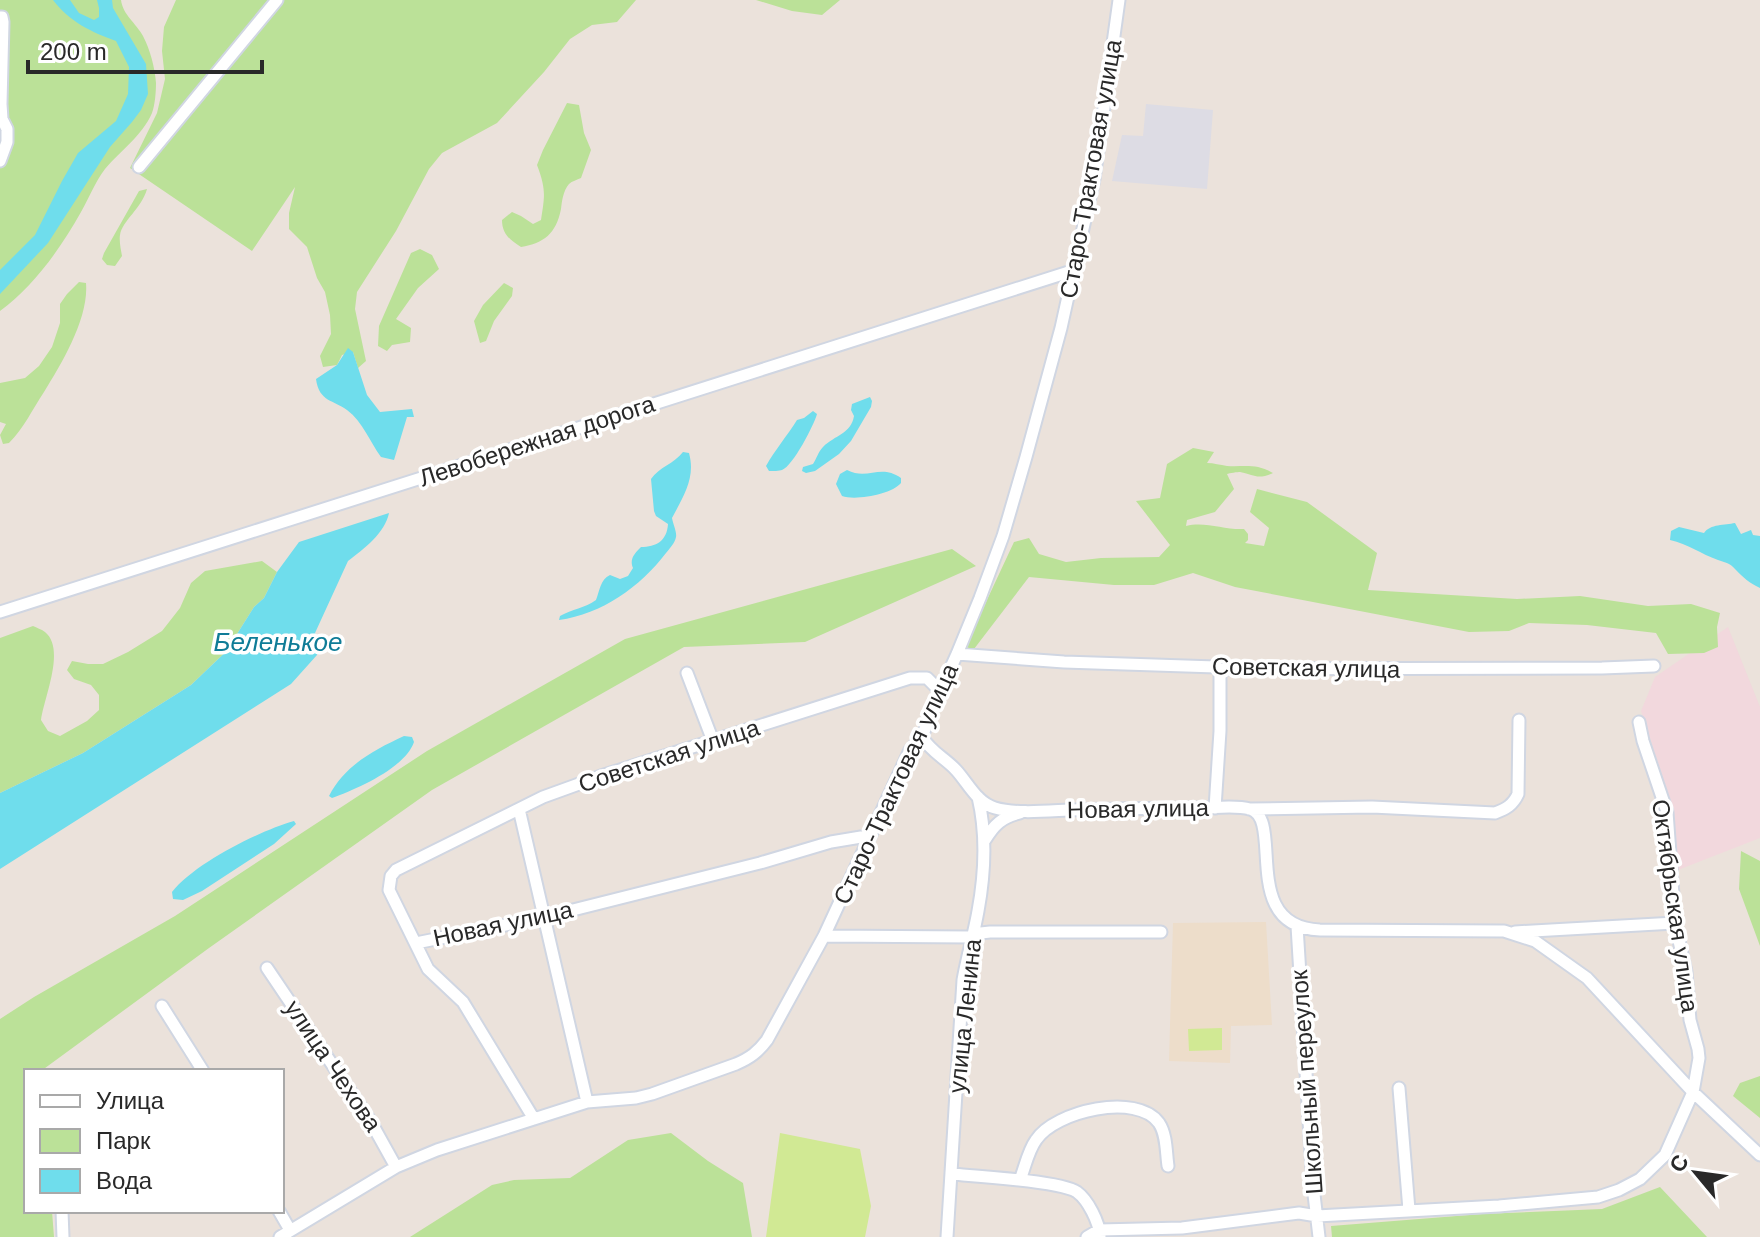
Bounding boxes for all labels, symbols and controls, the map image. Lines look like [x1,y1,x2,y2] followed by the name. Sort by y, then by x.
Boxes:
[28,24,262,74] scale bar
[1054,37,1127,300] street label: Старо-Трактовая улица
[40,38,107,65] text: 200 m
[416,389,659,491] street label: Левобережная дорога
[214,627,342,657] water label: Беленькое
[1212,652,1401,683] street label: Советская улица
[828,659,964,908] street label: Старо-Трактовая улица
[575,713,763,797] street label: Советская улица
[1067,794,1210,823] street label: Новая улица
[1647,798,1704,1015] street label: Октябрьская улица
[431,895,576,951] street label: Новая улица
[943,937,986,1094] street label: улица Ленина
[1285,968,1328,1195] street label: Школьный переулок
[280,995,388,1137] street label: улица Чехова
[24,1069,284,1213] legend
[96,1087,165,1114] text: Улица
[96,1127,151,1154] text: Парк
[1656,1133,1736,1213] north arrow
[1664,1150,1694,1177] text: С
[96,1167,153,1194] text: Вода

